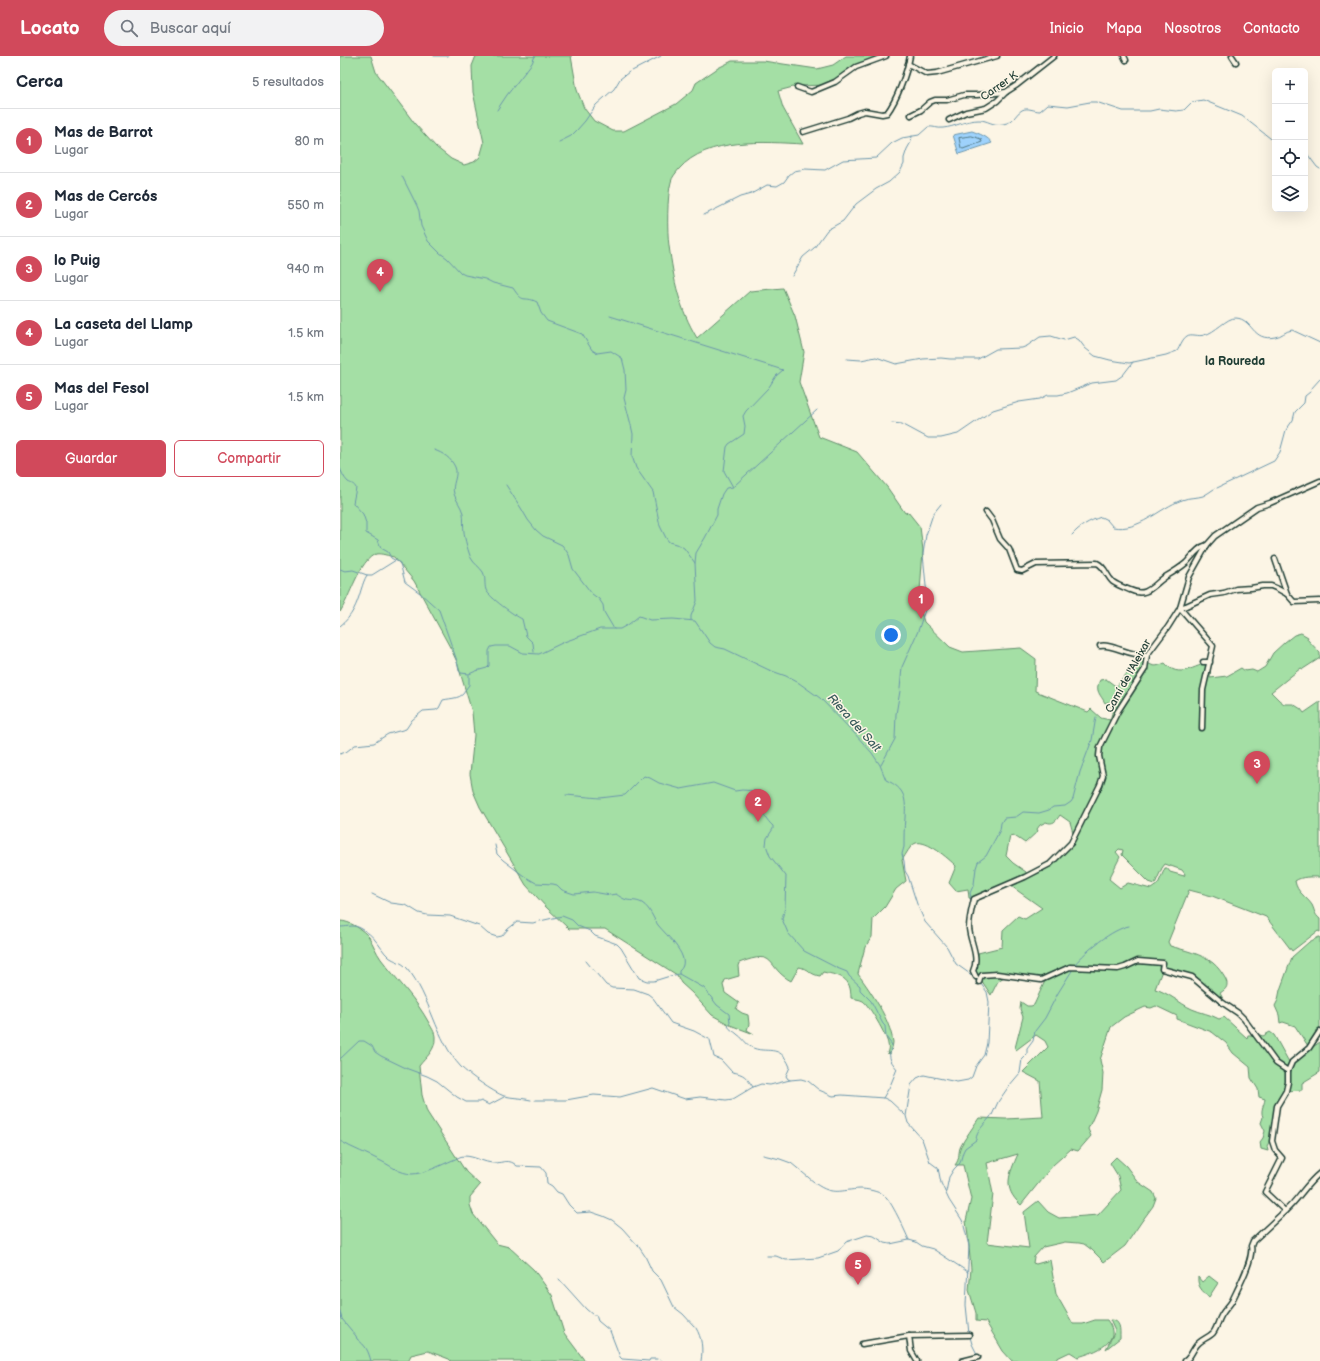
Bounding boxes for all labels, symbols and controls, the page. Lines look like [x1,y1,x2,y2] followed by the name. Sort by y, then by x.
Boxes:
[104,10,384,46] search box
[20,17,80,40] text: Locato
[118,17,140,39] icon: search
[150,19,231,38] text: Buscar aquí
[1050,20,1084,37] text: Inicio
[1106,20,1142,37] text: Mapa
[1164,20,1221,37] text: Nosotros
[1243,20,1300,37] text: Contacto
[978,68,1021,103] street label: Carrer K
[1272,68,1308,212] map controls
[1272,68,1308,104] button: +
[16,72,63,92] text: Cerca
[252,74,324,90] text: 5 resultados
[1272,104,1308,140] button: −
[54,123,153,142] text: Mas de Barrot
[26,133,32,149] text: 1
[295,133,324,149] text: 80 m
[1272,140,1308,176] button: locate
[54,142,88,158] text: Lugar
[1272,176,1308,212] button: layers
[54,187,157,206] text: Mas de Cercós
[25,197,33,213] text: 2
[287,197,324,213] text: 550 m
[54,206,88,222] text: Lugar
[54,251,100,270] text: lo Puig
[367,259,393,292] pin: 4
[25,261,33,277] text: 3
[287,261,324,277] text: 940 m
[54,270,88,286] text: Lugar
[54,315,193,334] text: La caseta del Llamp
[25,325,33,341] text: 4
[288,325,324,341] text: 1.5 km
[54,334,88,350] text: Lugar
[1205,354,1265,369] district label: la Roureda
[54,379,149,398] text: Mas del Fesol
[25,389,33,405] text: 5
[288,389,324,405] text: 1.5 km
[54,398,88,414] text: Lugar
[16,440,166,477] button: Guardar
[174,440,324,477] button: Compartir
[908,586,934,619] pin: 1
[881,625,901,645] your location
[1102,636,1154,715] street label: Camí de l'Aleixar
[824,691,884,755] water label: Riera del Salt
[1244,751,1270,784] pin: 3
[745,789,771,822] pin: 2
[845,1252,871,1285] pin: 5

